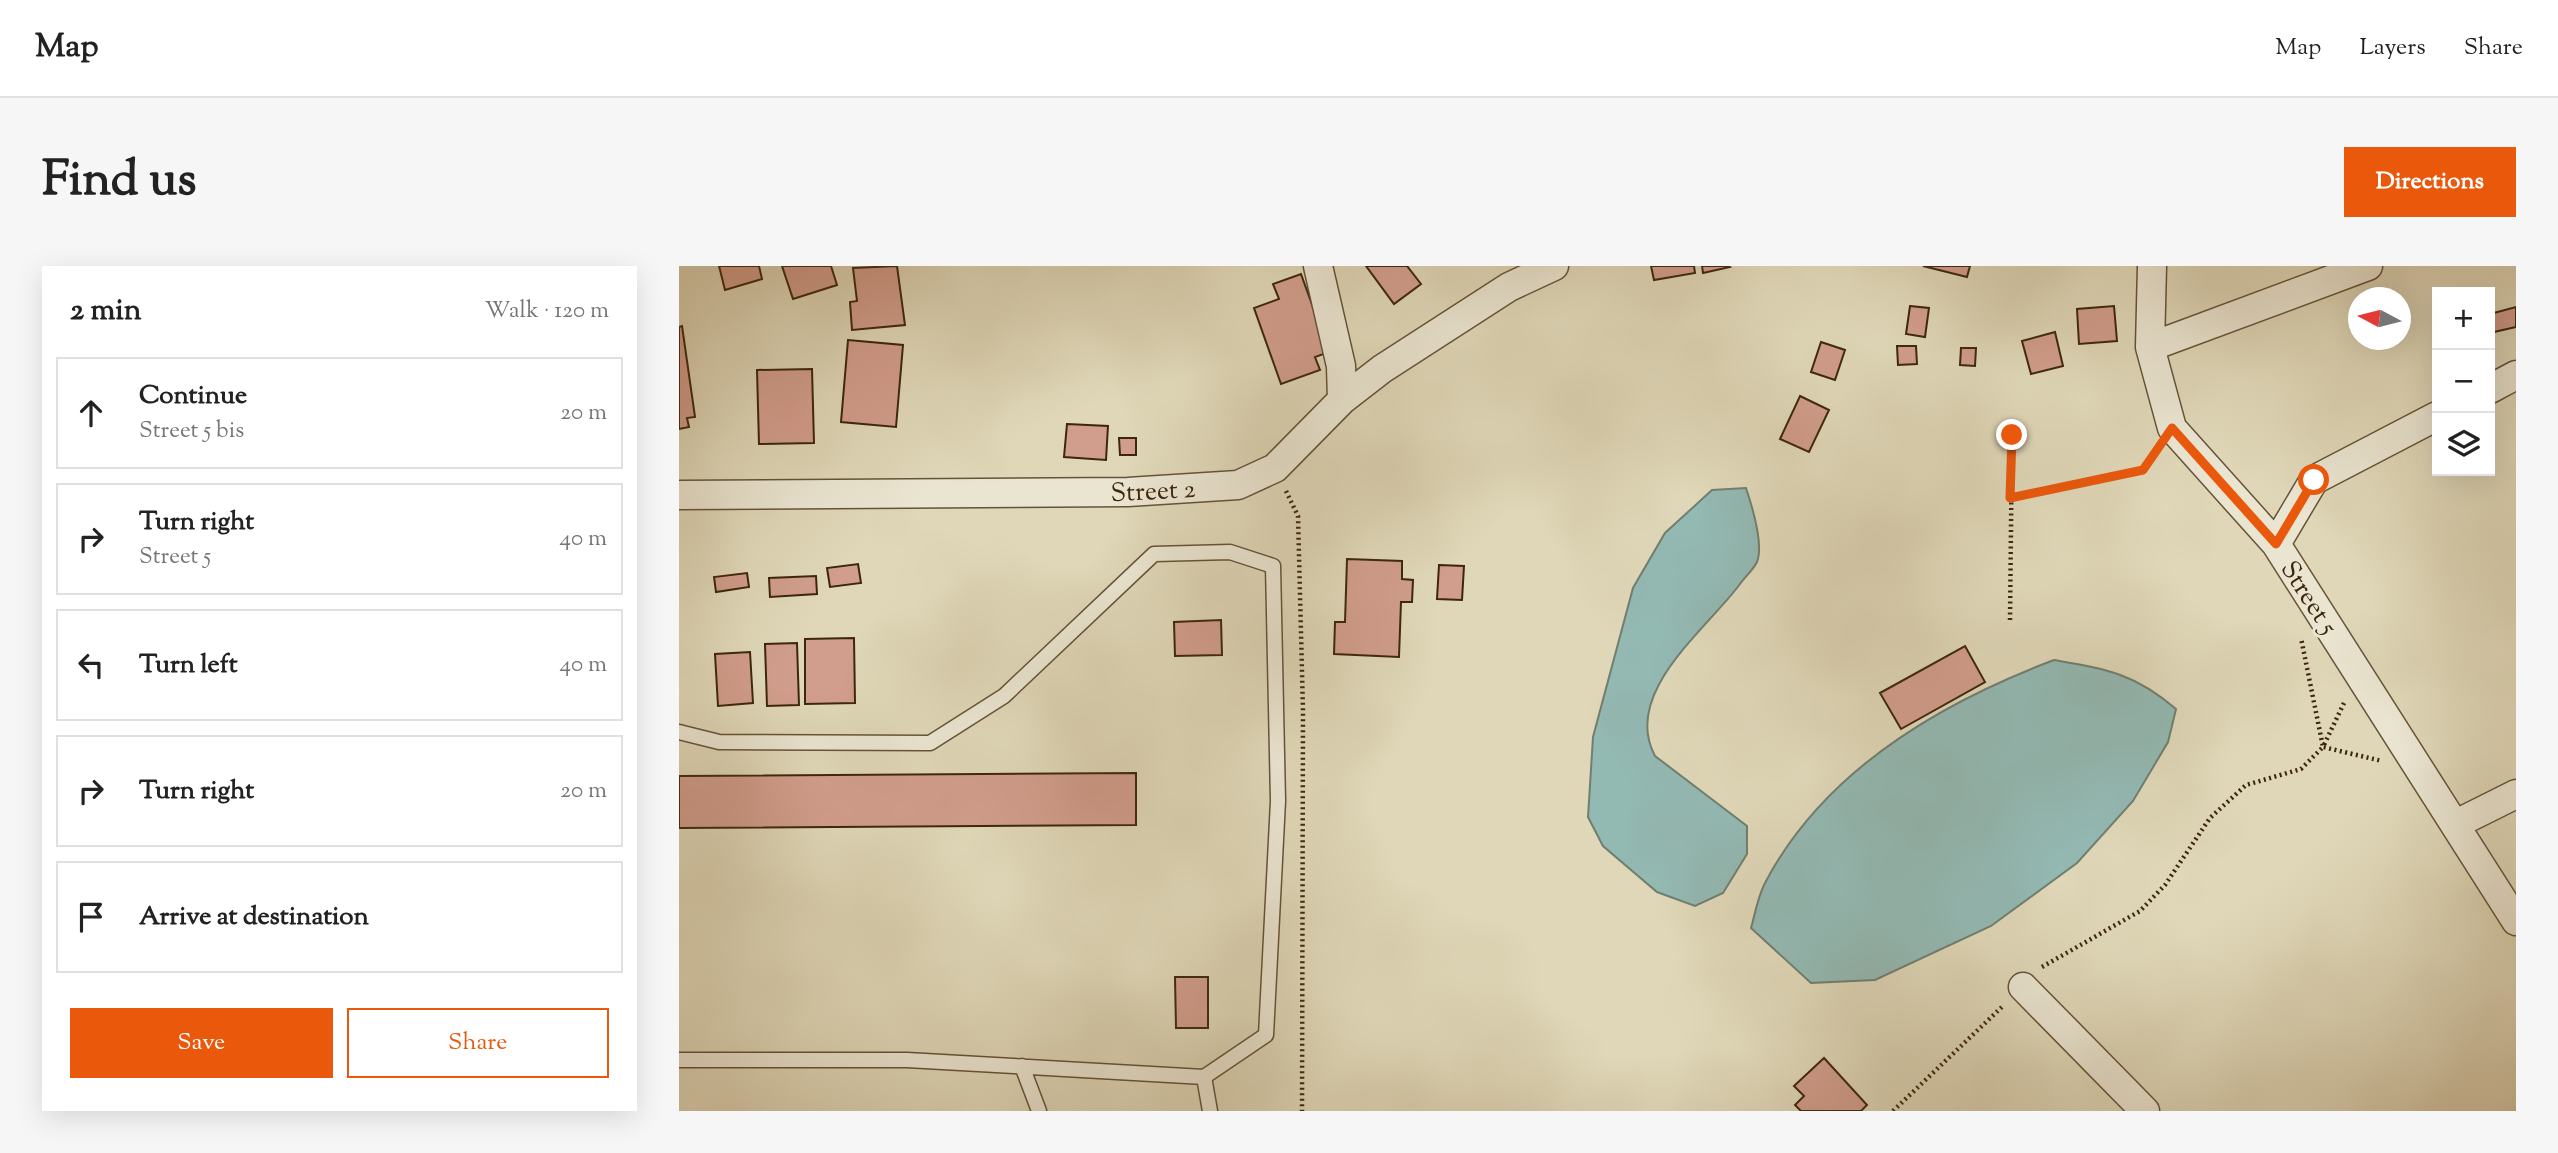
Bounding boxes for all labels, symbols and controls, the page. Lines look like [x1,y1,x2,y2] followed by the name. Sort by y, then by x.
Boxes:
[35,24,99,72] text: Map
[2275,31,2321,65] text: Map
[2359,31,2426,65] text: Layers
[2464,31,2523,65] text: Share
[42,147,196,217] text: Find us
[2344,147,2516,217] button: Directions
[2348,287,2411,350] north arrow
[2432,287,2495,476] map controls
[2432,287,2495,350] button: +
[70,290,142,333] text: 2 min
[485,295,609,328] text: Walk · 120 m
[2432,350,2495,413] button: −
[139,378,247,415] text: Continue
[72,394,110,432] icon: ahead
[560,397,607,430] text: 20 m
[2432,413,2495,476] button: layers
[139,415,244,448] text: Street 5 bis
[1996,419,2027,450] route end
[2298,464,2329,495] route start
[1110,472,1196,513] street label: Street 2
[139,504,254,541] text: Turn right
[72,520,110,558] icon: right
[560,523,607,556] text: 40 m
[139,541,211,574] text: Street 5
[2270,554,2346,643] street label: Street 5
[72,646,110,684] icon: left
[139,647,238,684] text: Turn left
[560,649,607,682] text: 40 m
[72,772,110,810] icon: right
[139,773,254,810] text: Turn right
[560,775,607,808] text: 20 m
[72,898,110,936] icon: arrive
[139,899,369,936] text: Arrive at destination
[70,1008,333,1078] button: Save
[347,1008,609,1078] button: Share

